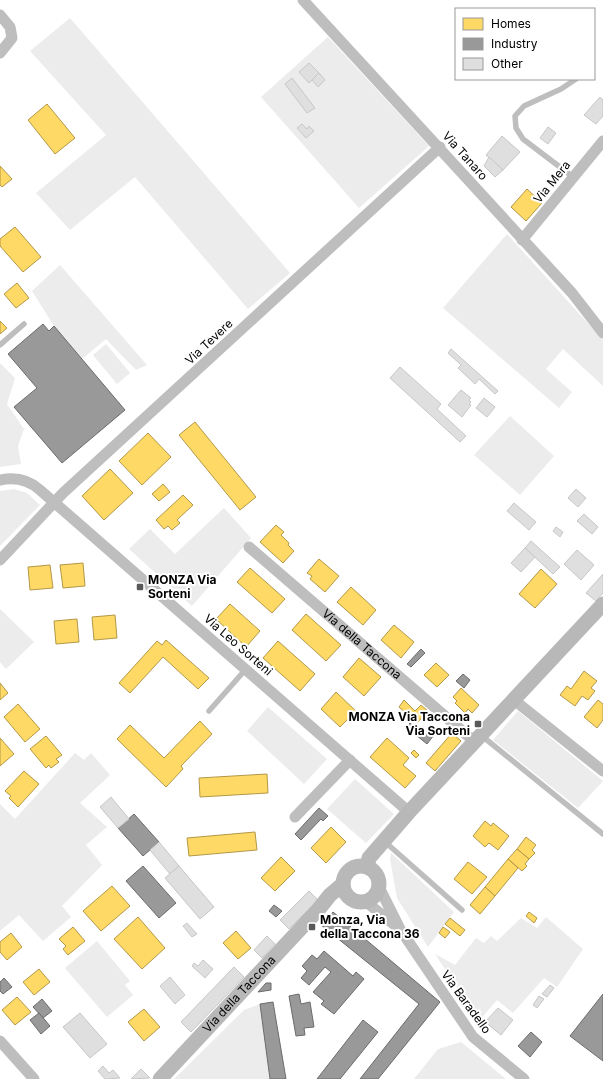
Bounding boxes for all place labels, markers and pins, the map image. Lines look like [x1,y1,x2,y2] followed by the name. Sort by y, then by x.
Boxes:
[148,572,217,601] place label: MONZA Via Sorteni
[135,582,145,592] marker: MONZA Via Sorteni
[349,709,470,738] place label: MONZA Via Taccona Via Sorteni
[473,719,483,729] marker: MONZA Via Taccona Via Sorteni
[320,912,420,941] place label: Monza, Via della Taccona 36
[307,922,317,932] marker: Monza, Via della Taccona 36

